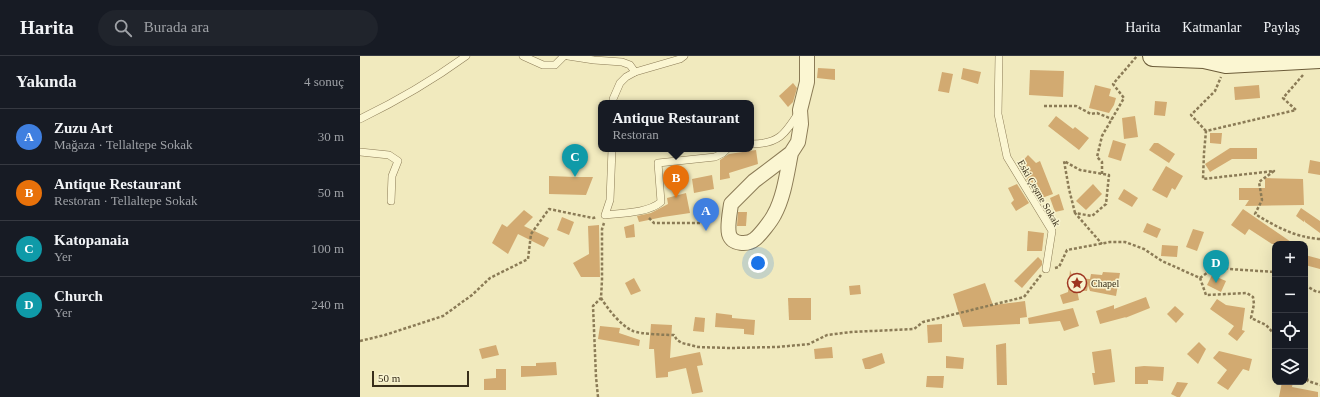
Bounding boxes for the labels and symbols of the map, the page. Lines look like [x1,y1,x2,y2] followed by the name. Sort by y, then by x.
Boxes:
[562,144,588,177] pin: C
[1015,158,1063,228] street label: Eski Çeşme Sokak
[663,165,689,198] pin: B
[693,198,719,231] pin: A
[1203,250,1229,283] pin: D
[748,253,768,273] your location
[1066,272,1088,294] place icon: Chapel
[1091,278,1120,289] place label: Chapel
[372,369,469,388] scale bar

